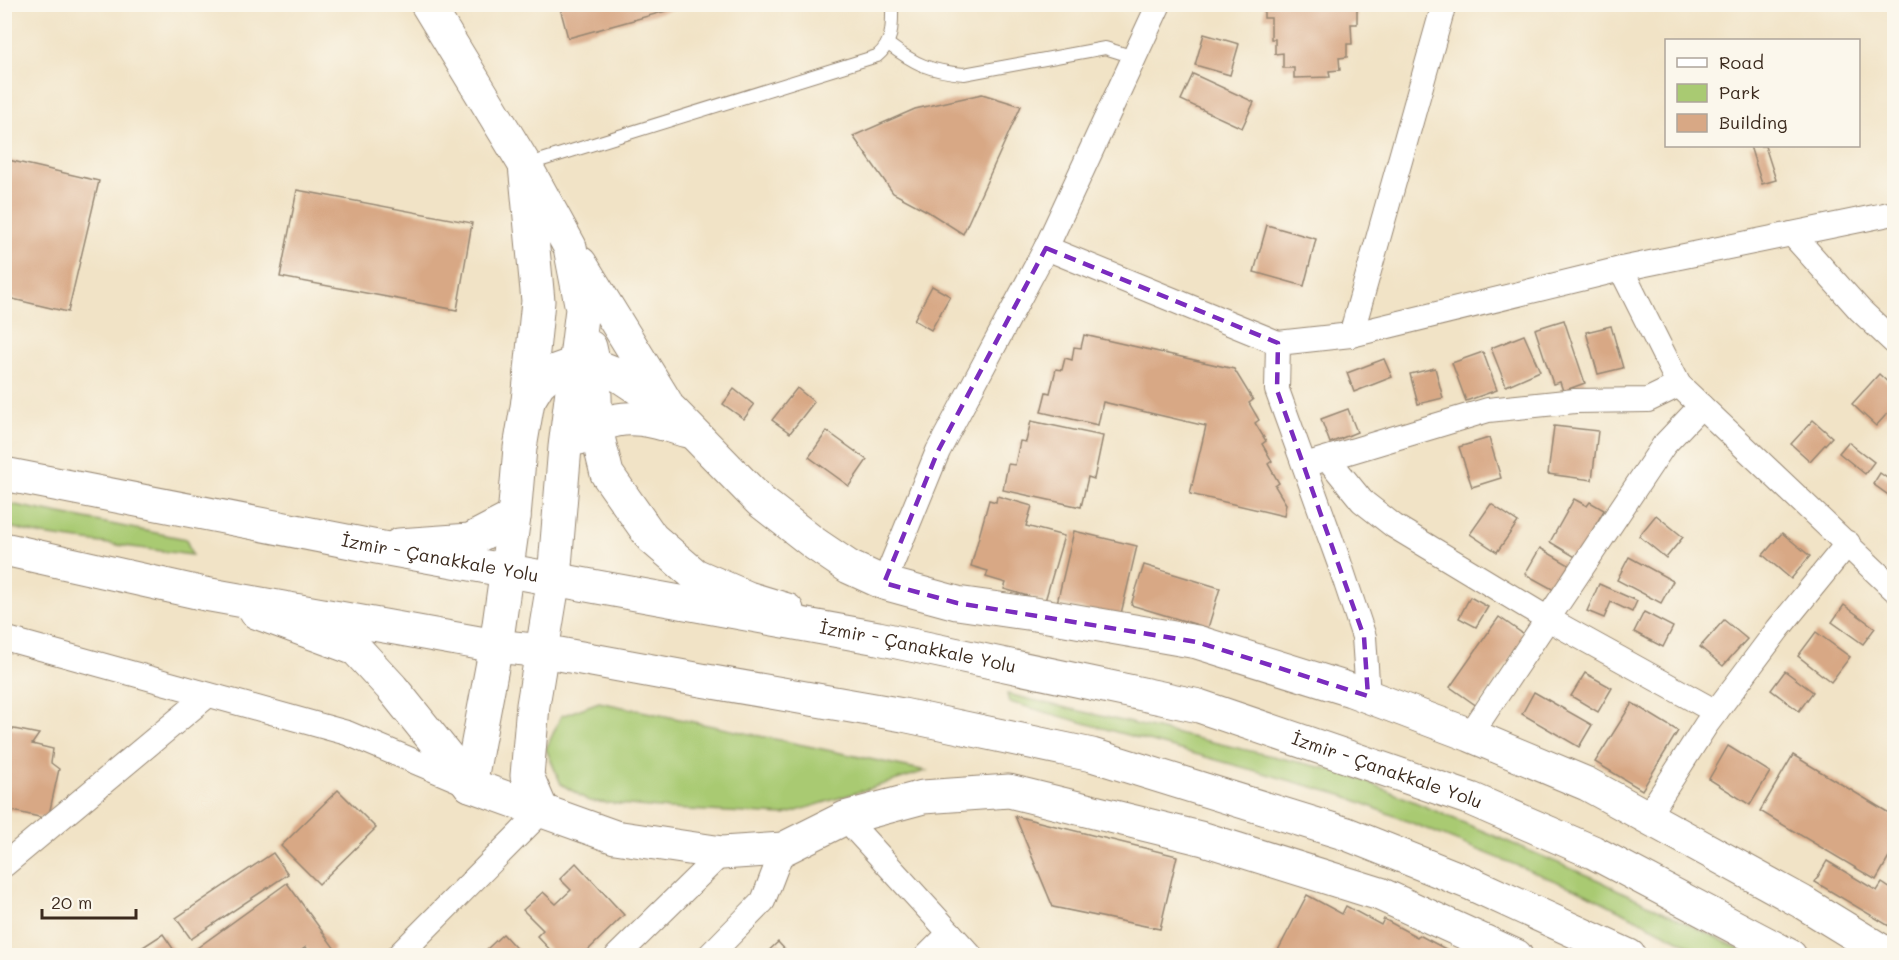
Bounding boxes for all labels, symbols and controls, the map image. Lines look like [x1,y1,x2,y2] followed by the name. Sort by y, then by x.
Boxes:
[1665,39,1860,147] legend
[1719,50,1764,74] text: Road
[1719,80,1760,104] text: Park
[1719,110,1787,134] text: Building
[340,527,541,587] street label: İzmir - Çanakkale Yolu
[818,615,1018,678] street label: İzmir - Çanakkale Yolu
[1289,726,1486,814] street label: İzmir - Çanakkale Yolu
[42,882,136,920] scale bar
[51,890,92,914] text: 20 m

